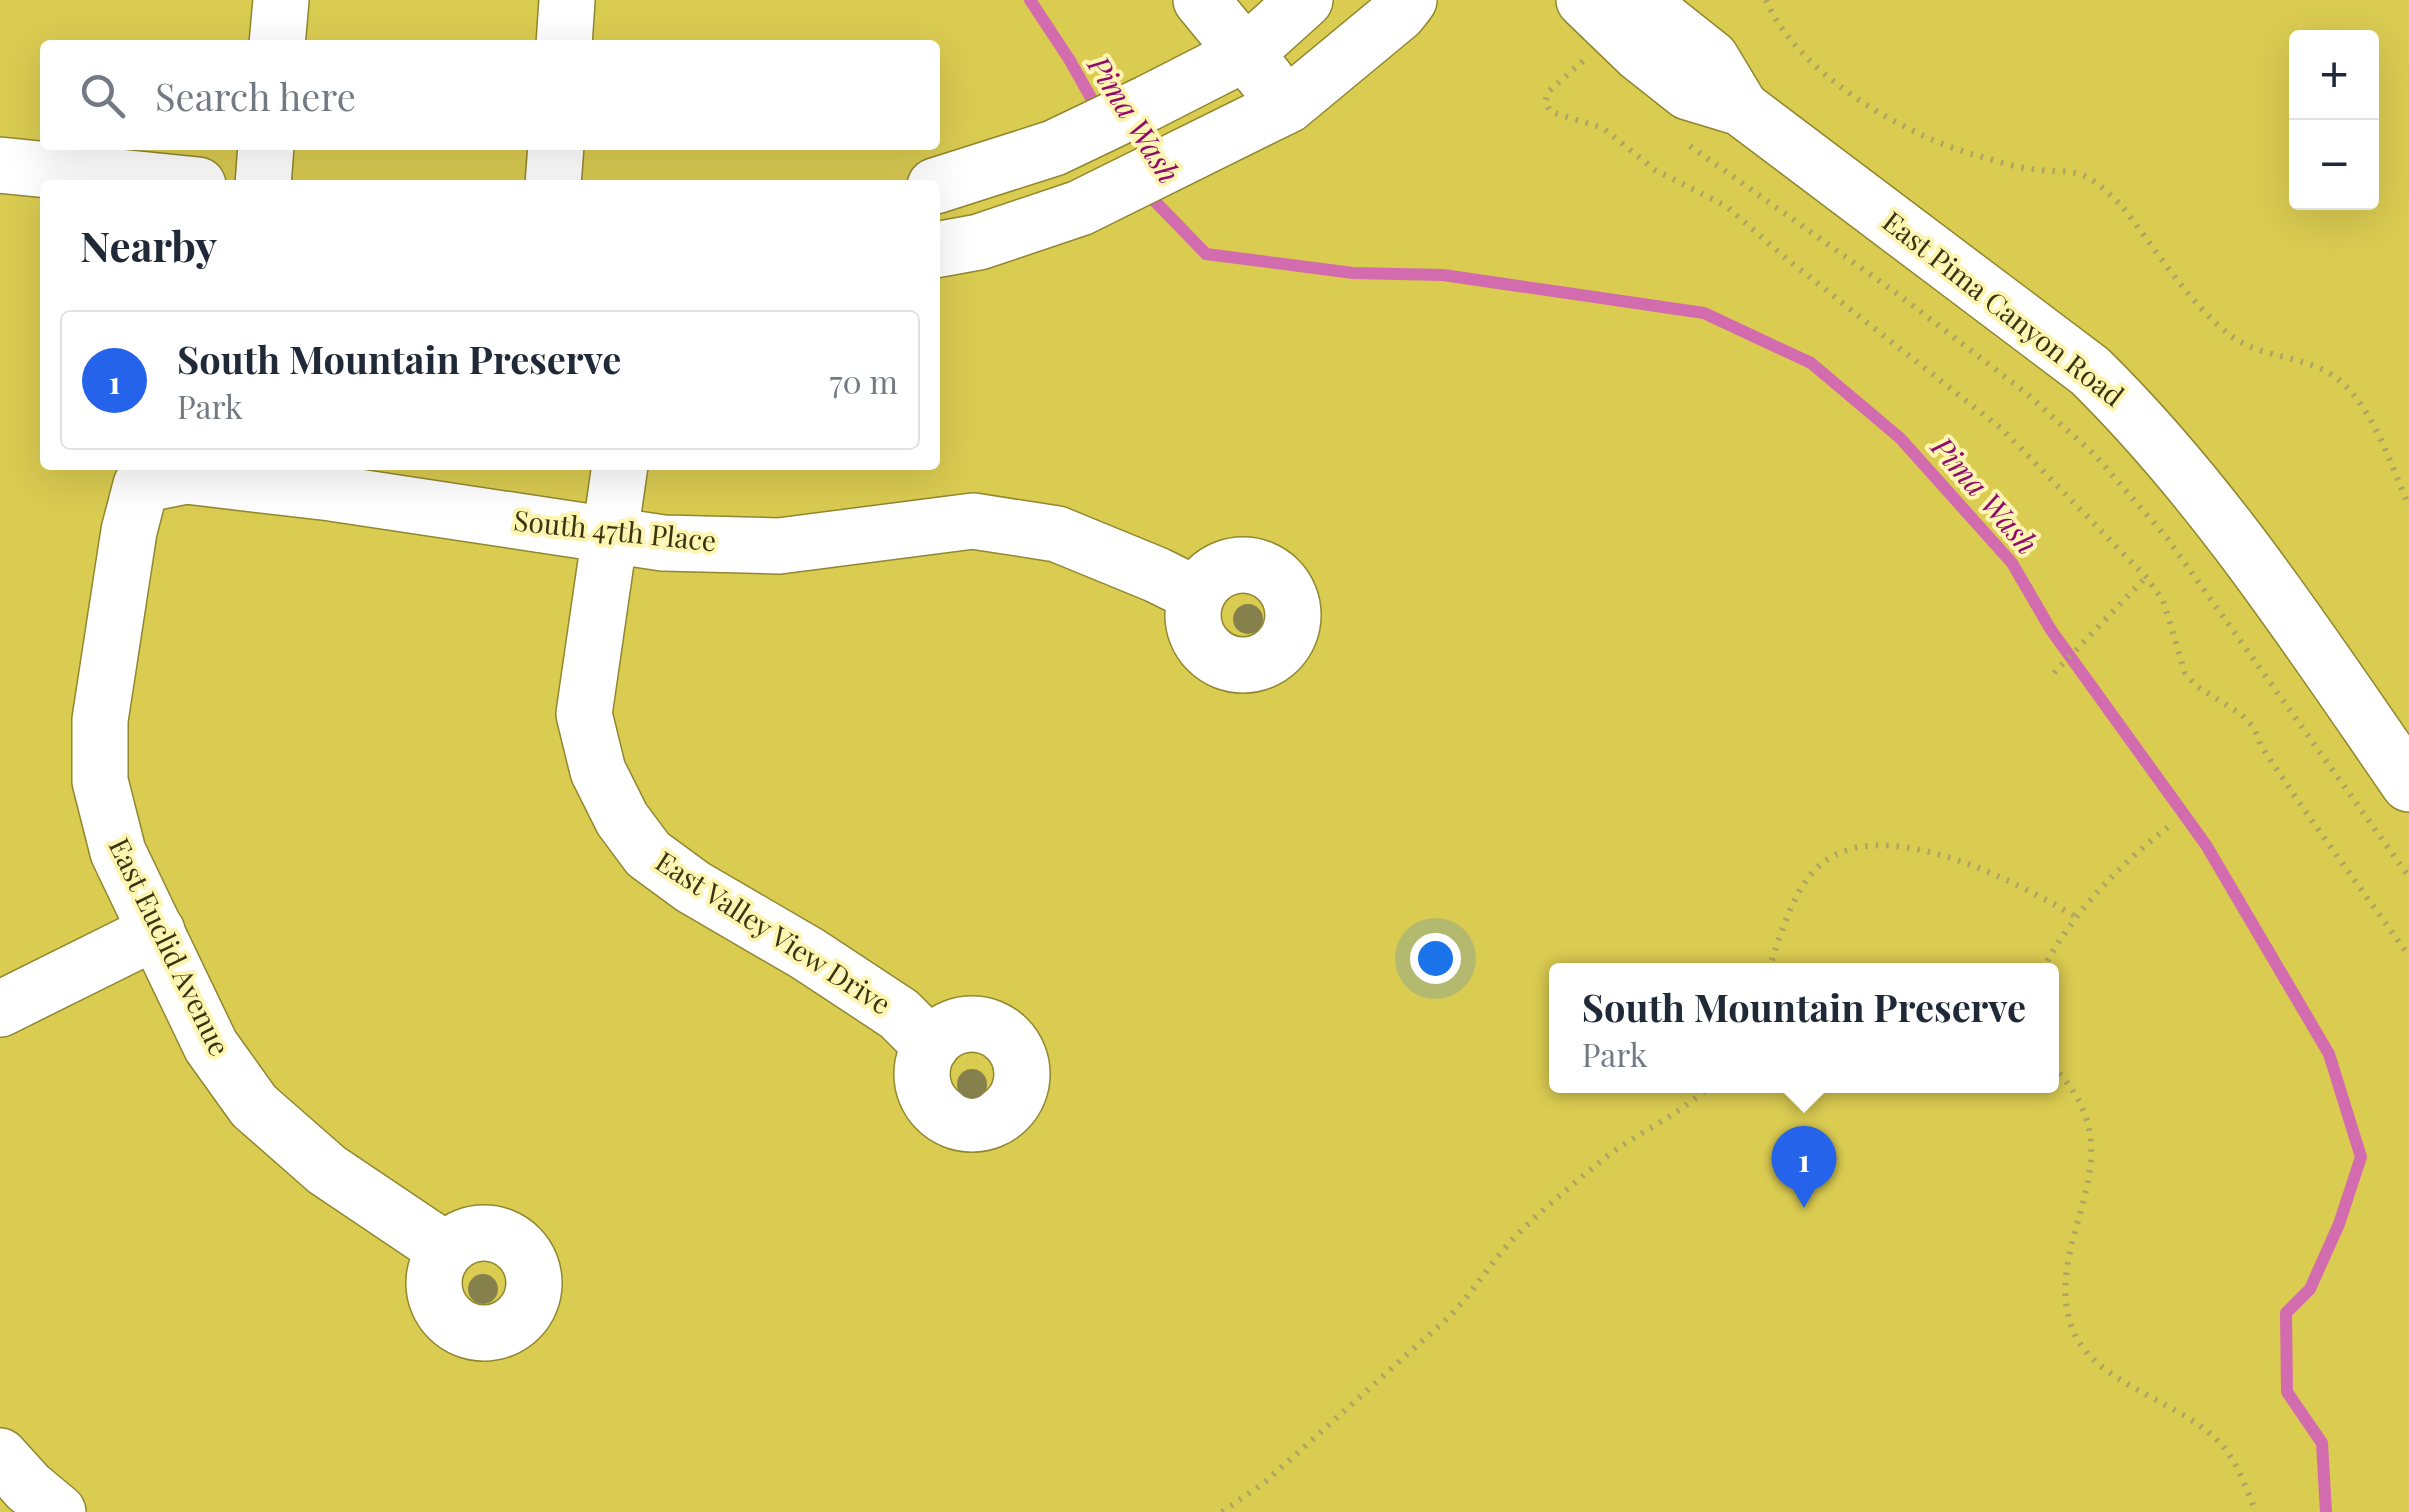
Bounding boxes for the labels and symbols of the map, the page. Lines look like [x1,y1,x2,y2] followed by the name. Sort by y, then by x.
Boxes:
[1079,47,1190,190] water label: Pima Wash
[1876,202,2132,414] street label: East Pima Canyon Road
[1923,427,2048,562] water label: Pima Wash
[512,500,718,559] street label: South 47th Place
[102,831,239,1061] street label: East Euclid Avenue
[649,842,899,1022] street label: East Valley View Drive
[1410,933,1461,984] your location
[1772,1126,1836,1208] pin: 1

